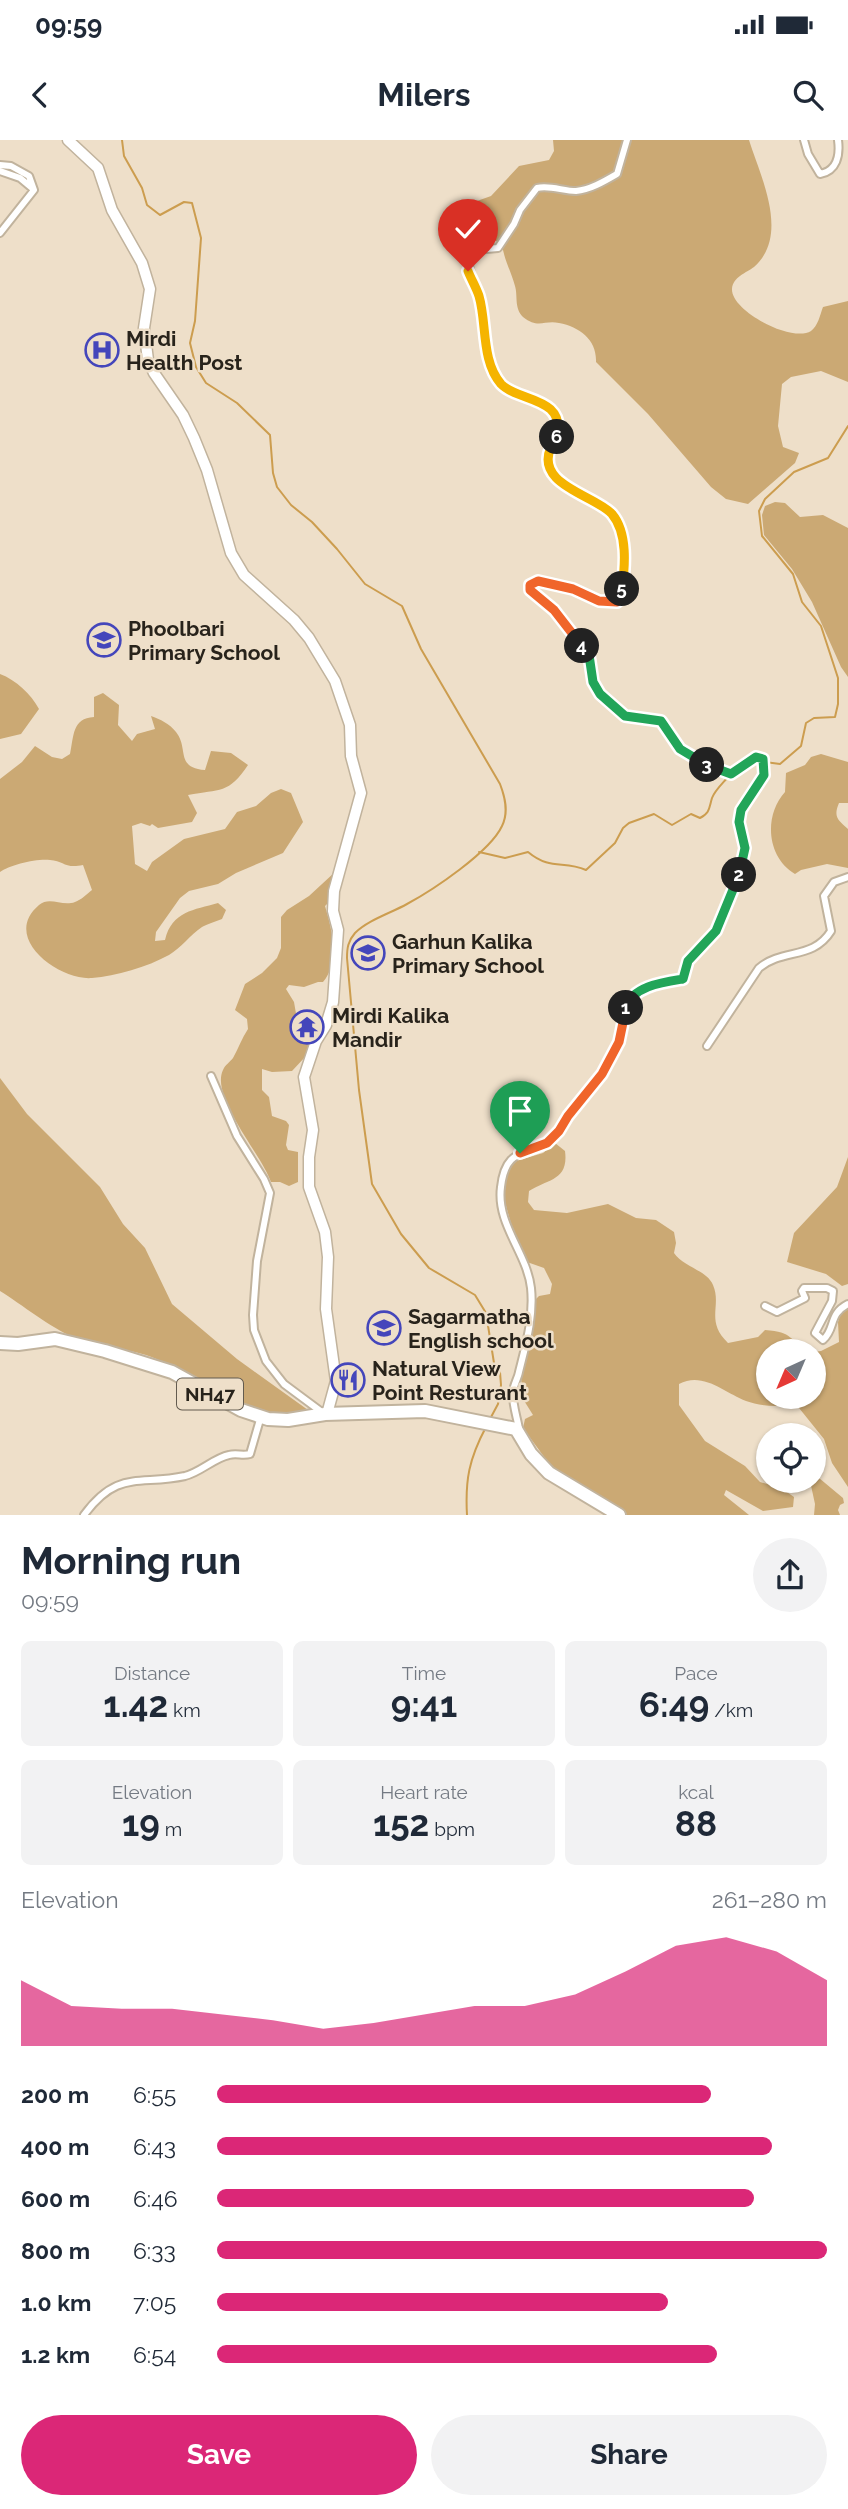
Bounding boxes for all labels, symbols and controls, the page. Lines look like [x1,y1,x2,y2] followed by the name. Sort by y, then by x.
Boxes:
[35,10,102,40] text: 09:59
[21,76,59,114] icon: back
[377,76,471,113] text: Milers
[789,76,827,114] icon: search
[438,199,498,271] pin
[449,210,487,248] icon: check
[126,326,242,375] place label: Mirdi Health Post
[83,331,121,369] hospital icon: Mirdi Health Post
[540,420,574,454] pin: 6
[551,425,562,447] text: 6
[604,572,640,606] pin: 5
[616,577,627,599] text: 5
[128,616,280,665] place label: Phoolbari Primary School
[85,621,123,659] school or university icon: Phoolbari Primary School
[564,629,600,664] pin: 4
[576,634,587,656] text: 4
[690,748,724,782] pin: 3
[701,753,712,775] text: 3
[722,858,756,892] pin: 2
[733,863,744,885] text: 2
[392,929,544,978] place label: Garhun Kalika Primary School
[349,934,387,972] school or university icon: Garhun Kalika Primary School
[608,990,644,1026] pin: 1
[621,996,630,1018] text: 1
[332,1003,449,1052] place label: Mirdi Kalika Mandir
[288,1008,326,1046] temple icon: Mirdi Kalika Mandir
[490,1081,550,1153] pin
[501,1092,539,1130] icon: arrive
[408,1304,554,1353] place label: Sagarmatha English school
[365,1309,403,1347] school or university icon: Sagarmatha English school
[756,1339,826,1409] north arrow
[756,1339,826,1493] map controls
[372,1356,527,1405] place label: Natural View Point Resturant
[329,1361,367,1399] restaurant icon: Natural View Point Resturant
[177,1378,243,1410] road number: NH47
[756,1423,826,1493] button: locate
[21,1538,241,1583] text: Morning run
[753,1538,827,1612] button: share
[21,1587,79,1614] text: 09:59
[114,1662,190,1684] text: Distance
[402,1662,446,1684] text: Time
[674,1662,718,1684] text: Pace
[103,1684,168,1725] text: 1.42
[391,1684,457,1725] text: 9:41
[639,1684,709,1725] text: 6:49
[168,1699,201,1721] text: km
[709,1699,753,1721] text: /km
[112,1781,192,1803] text: Elevation
[380,1781,468,1803] text: Heart rate
[678,1781,714,1803] text: kcal
[122,1803,160,1844] text: 19
[373,1803,429,1844] text: 152
[675,1803,717,1844] text: 88
[160,1818,182,1840] text: m
[429,1818,475,1840] text: bpm
[21,1886,119,1913] text: Elevation
[712,1886,827,1913] text: 261–280 m
[21,2081,89,2108] text: 200 m
[133,2081,176,2108] text: 6:55
[21,2133,89,2160] text: 400 m
[133,2133,176,2160] text: 6:43
[21,2185,90,2212] text: 600 m
[133,2185,178,2212] text: 6:46
[21,2237,90,2264] text: 800 m
[133,2237,176,2264] text: 6:33
[21,2289,91,2316] text: 1.0 km
[133,2289,176,2316] text: 7:05
[21,2341,90,2368] text: 1.2 km
[133,2341,176,2368] text: 6:54
[21,2415,417,2495] button: Save
[431,2415,827,2495] button: Share

